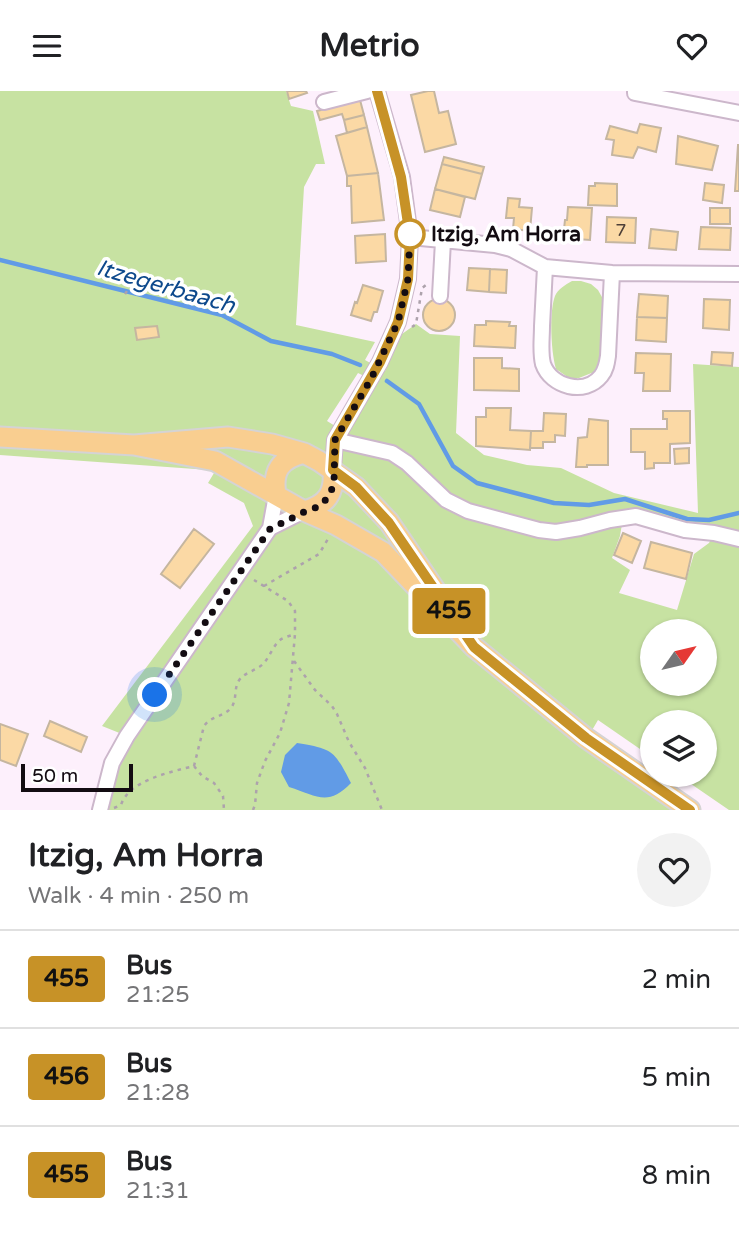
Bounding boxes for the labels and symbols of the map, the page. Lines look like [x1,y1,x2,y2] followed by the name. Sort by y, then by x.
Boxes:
[395,219,425,249] marker: Itzig, Am Horra
[615,219,627,241] house number: 7
[431,222,581,247] place label: Itzig, Am Horra
[93,254,239,320] water label: Itzegerbaach
[409,588,489,634] line badge: 455
[640,619,718,697] north arrow
[137,677,172,712] your location
[21,761,133,793] scale bar

